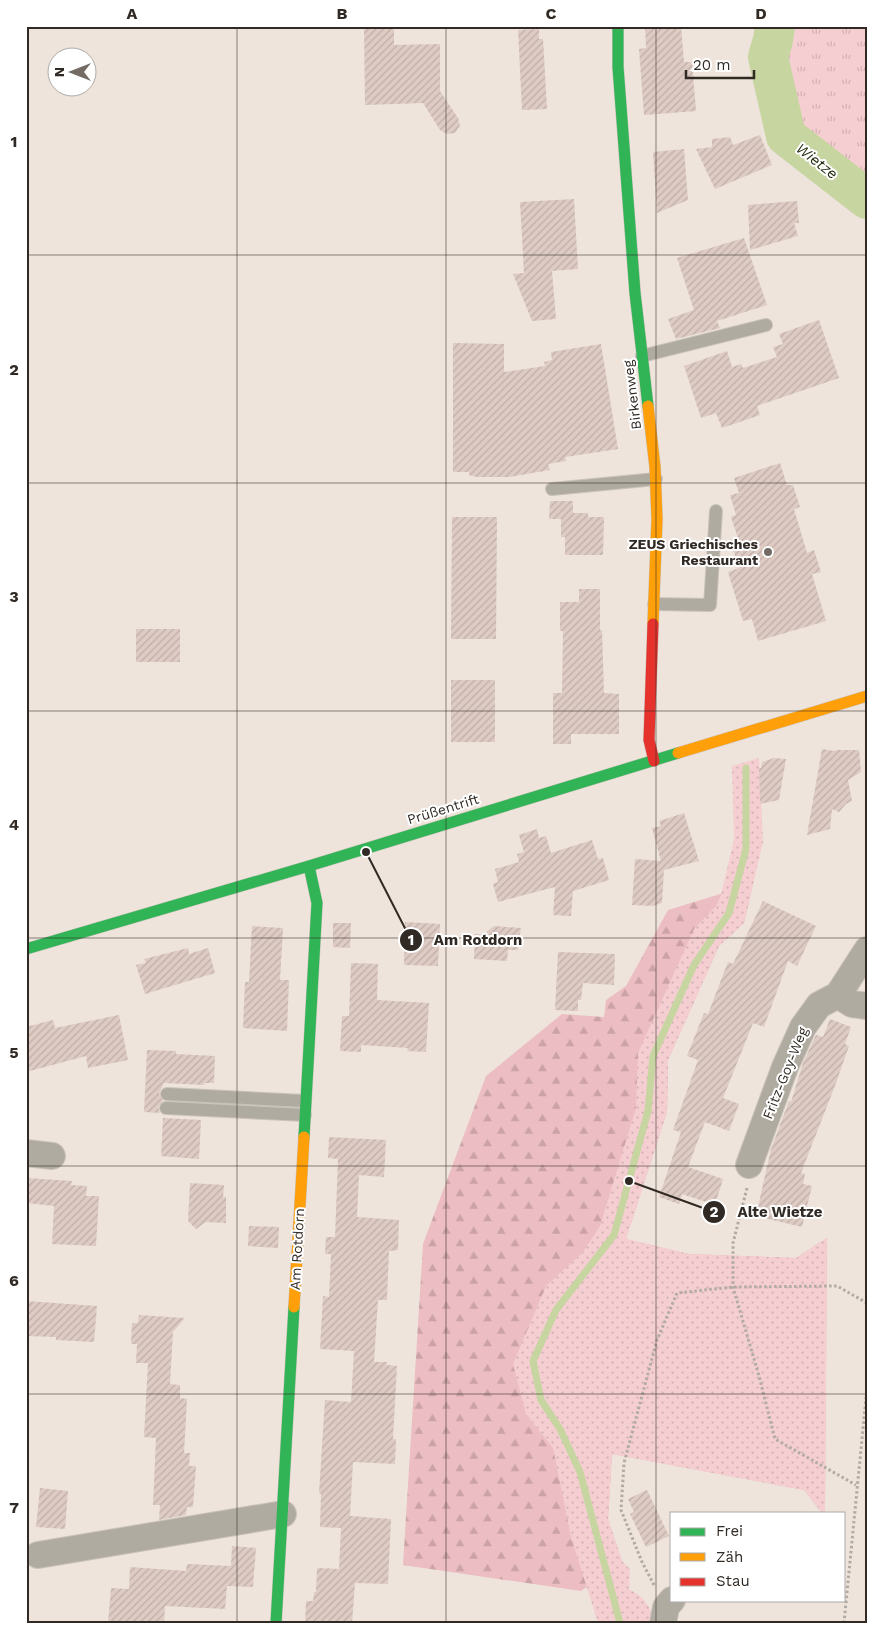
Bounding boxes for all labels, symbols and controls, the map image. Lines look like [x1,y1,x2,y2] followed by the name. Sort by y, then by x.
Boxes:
[127,4,138,23] text: A
[337,4,348,23] text: B
[546,4,557,23] text: C
[755,4,767,23] text: D
[48,48,98,98] north arrow
[686,48,753,80] scale bar
[693,56,731,74] text: 20 m
[51,67,67,77] text: N
[11,132,17,151] text: 1
[792,139,842,183] water label: Wietze
[620,359,644,431] street label: Birkenweg
[9,360,19,379] text: 2
[629,536,759,568] place label: ZEUS Griechisches Restaurant
[762,546,774,558] marker: ZEUS Griechisches Restaurant
[9,587,19,606] text: 3
[405,790,481,827] street label: Prüßentrift
[9,815,19,834] text: 4
[399,925,532,955] callout: Am Rotdorn
[408,931,414,949] text: 1
[434,931,522,949] text: Am Rotdorn
[759,1024,811,1121] street label: Fritz-Goy-Weg
[9,1043,19,1062] text: 5
[702,1197,832,1227] callout: Alte Wietze
[710,1203,719,1221] text: 2
[738,1203,823,1221] text: Alte Wietze
[287,1208,307,1290] street label: Am Rotdorn
[9,1271,19,1290] text: 6
[9,1498,19,1517] text: 7
[670,1512,846,1602] legend
[716,1522,743,1540] text: Frei
[716,1548,743,1566] text: Zäh
[716,1572,750,1590] text: Stau

